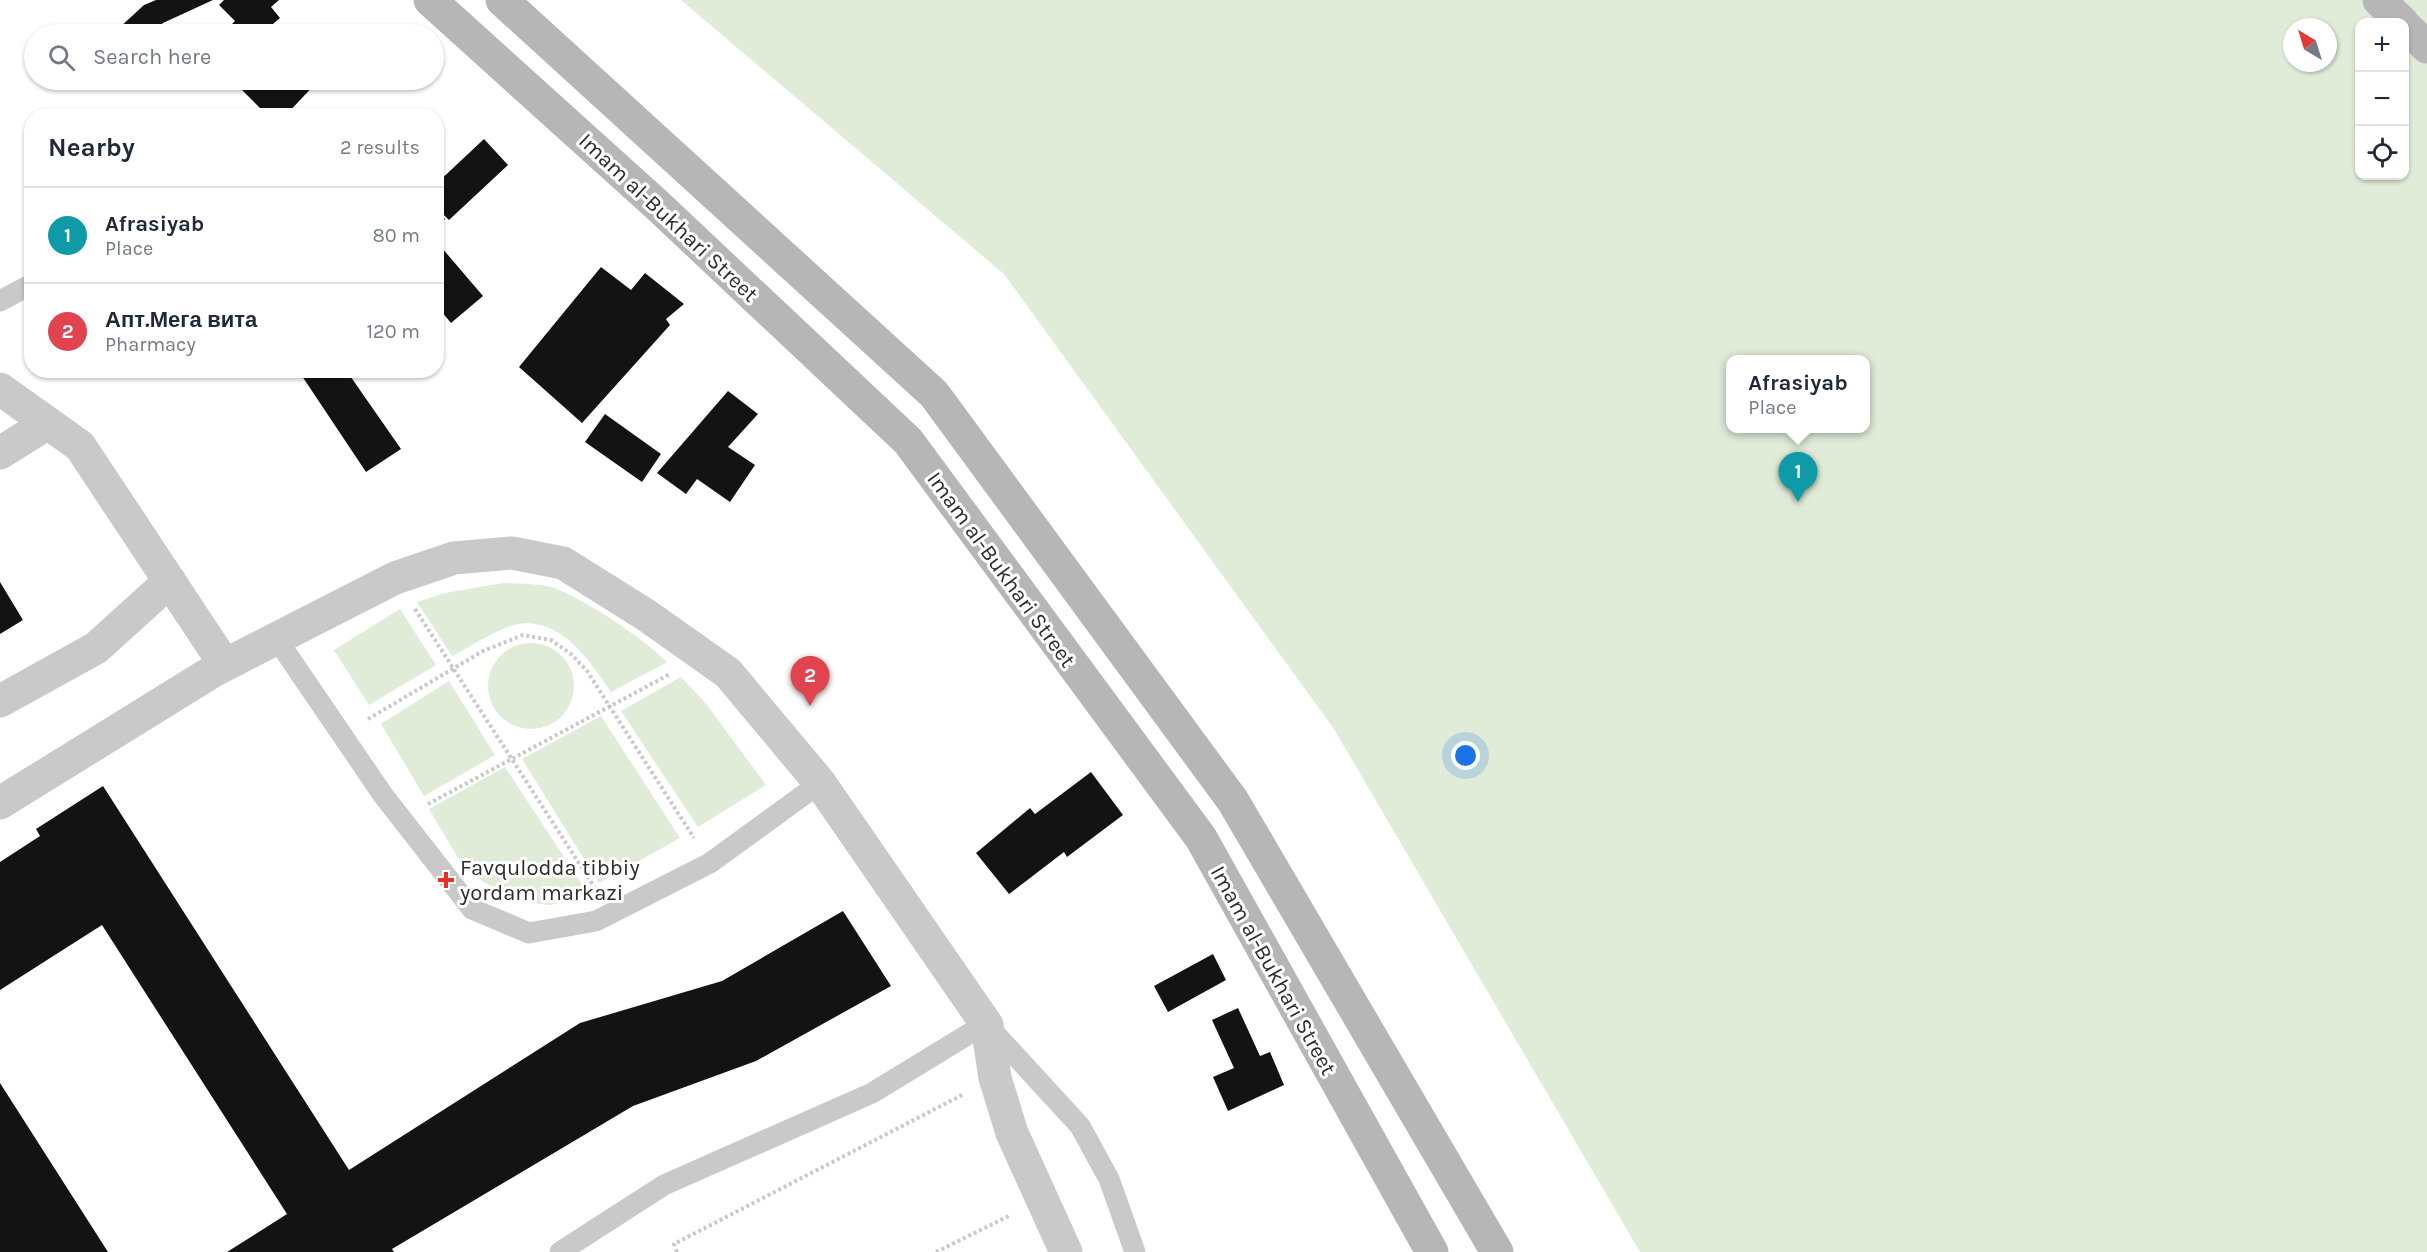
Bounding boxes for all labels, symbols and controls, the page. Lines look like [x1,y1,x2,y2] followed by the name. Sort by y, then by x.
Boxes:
[2283,18,2337,72] north arrow
[2355,18,2409,180] map controls
[2355,18,2409,72] button: +
[24,24,444,90] search box
[45,41,78,74] icon: search
[93,44,211,70] text: Search here
[2355,72,2409,126] button: −
[2355,126,2409,180] button: locate
[573,128,763,308] street label: Imam al-Bukhari Street
[48,132,135,163] text: Nearby
[340,136,420,159] text: 2 results
[105,211,204,237] text: Afrasiyab
[64,224,71,247] text: 1
[372,224,420,247] text: 80 m
[105,237,153,260] text: Place
[105,307,257,333] text: Апт.Мега вита
[61,320,74,343] text: 2
[366,320,420,343] text: 120 m
[105,333,196,356] text: Pharmacy
[1726,355,1870,433] popup
[1748,370,1848,396] text: Afrasiyab
[1748,396,1797,419] text: Place
[1778,452,1818,502] pin: 1
[921,467,1081,672] street label: Imam al-Bukhari Street
[790,656,830,706] pin: 2
[1451,741,1480,770] your location
[459,855,640,906] place label: Favqulodda tibbiy yordam markazi
[1205,861,1342,1080] street label: Imam al-Bukhari Street
[437,871,455,889] marker: Favqulodda tibbiy yordam markazi

